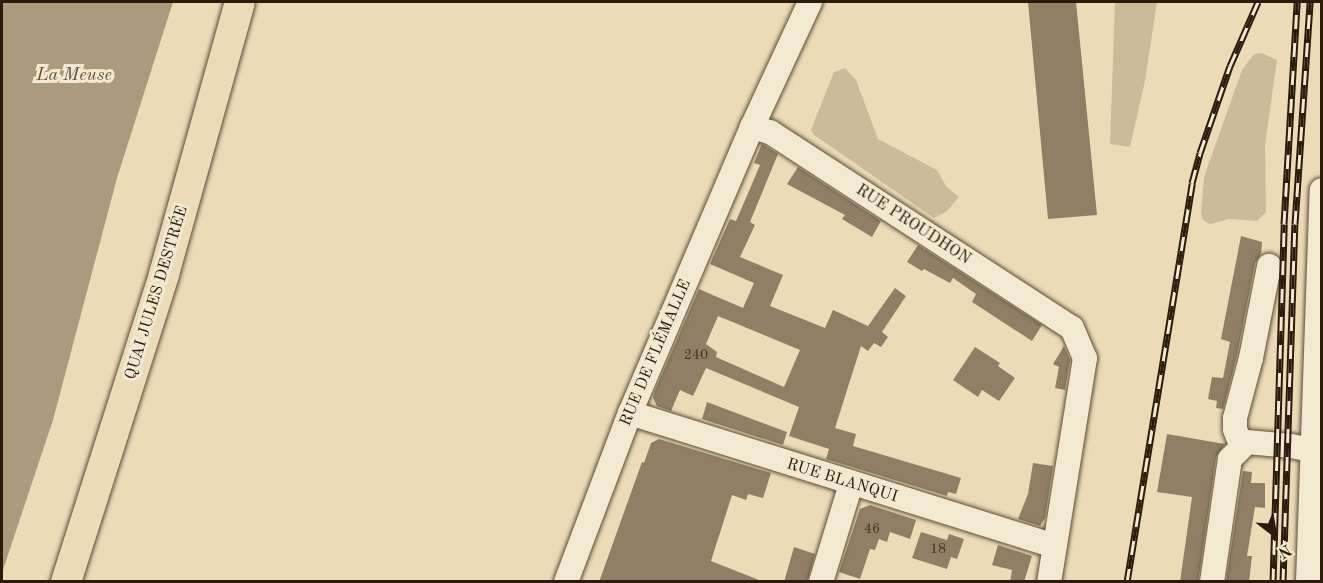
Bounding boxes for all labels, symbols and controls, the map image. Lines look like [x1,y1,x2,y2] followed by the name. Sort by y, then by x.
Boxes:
[36,64,112,86] water label: La Meuse
[852,181,974,269] street label: RUE PROUDHON
[121,204,193,382] street label: QUAI JULES DESTRÉE
[616,277,696,429] street label: RUE DE FLÉMALLE
[684,347,708,363] house number: 240
[784,455,900,507] street label: RUE BLANQUI
[1245,505,1305,565] north arrow
[864,521,880,537] house number: 46
[1275,540,1294,560] text: N
[930,541,946,557] house number: 18

